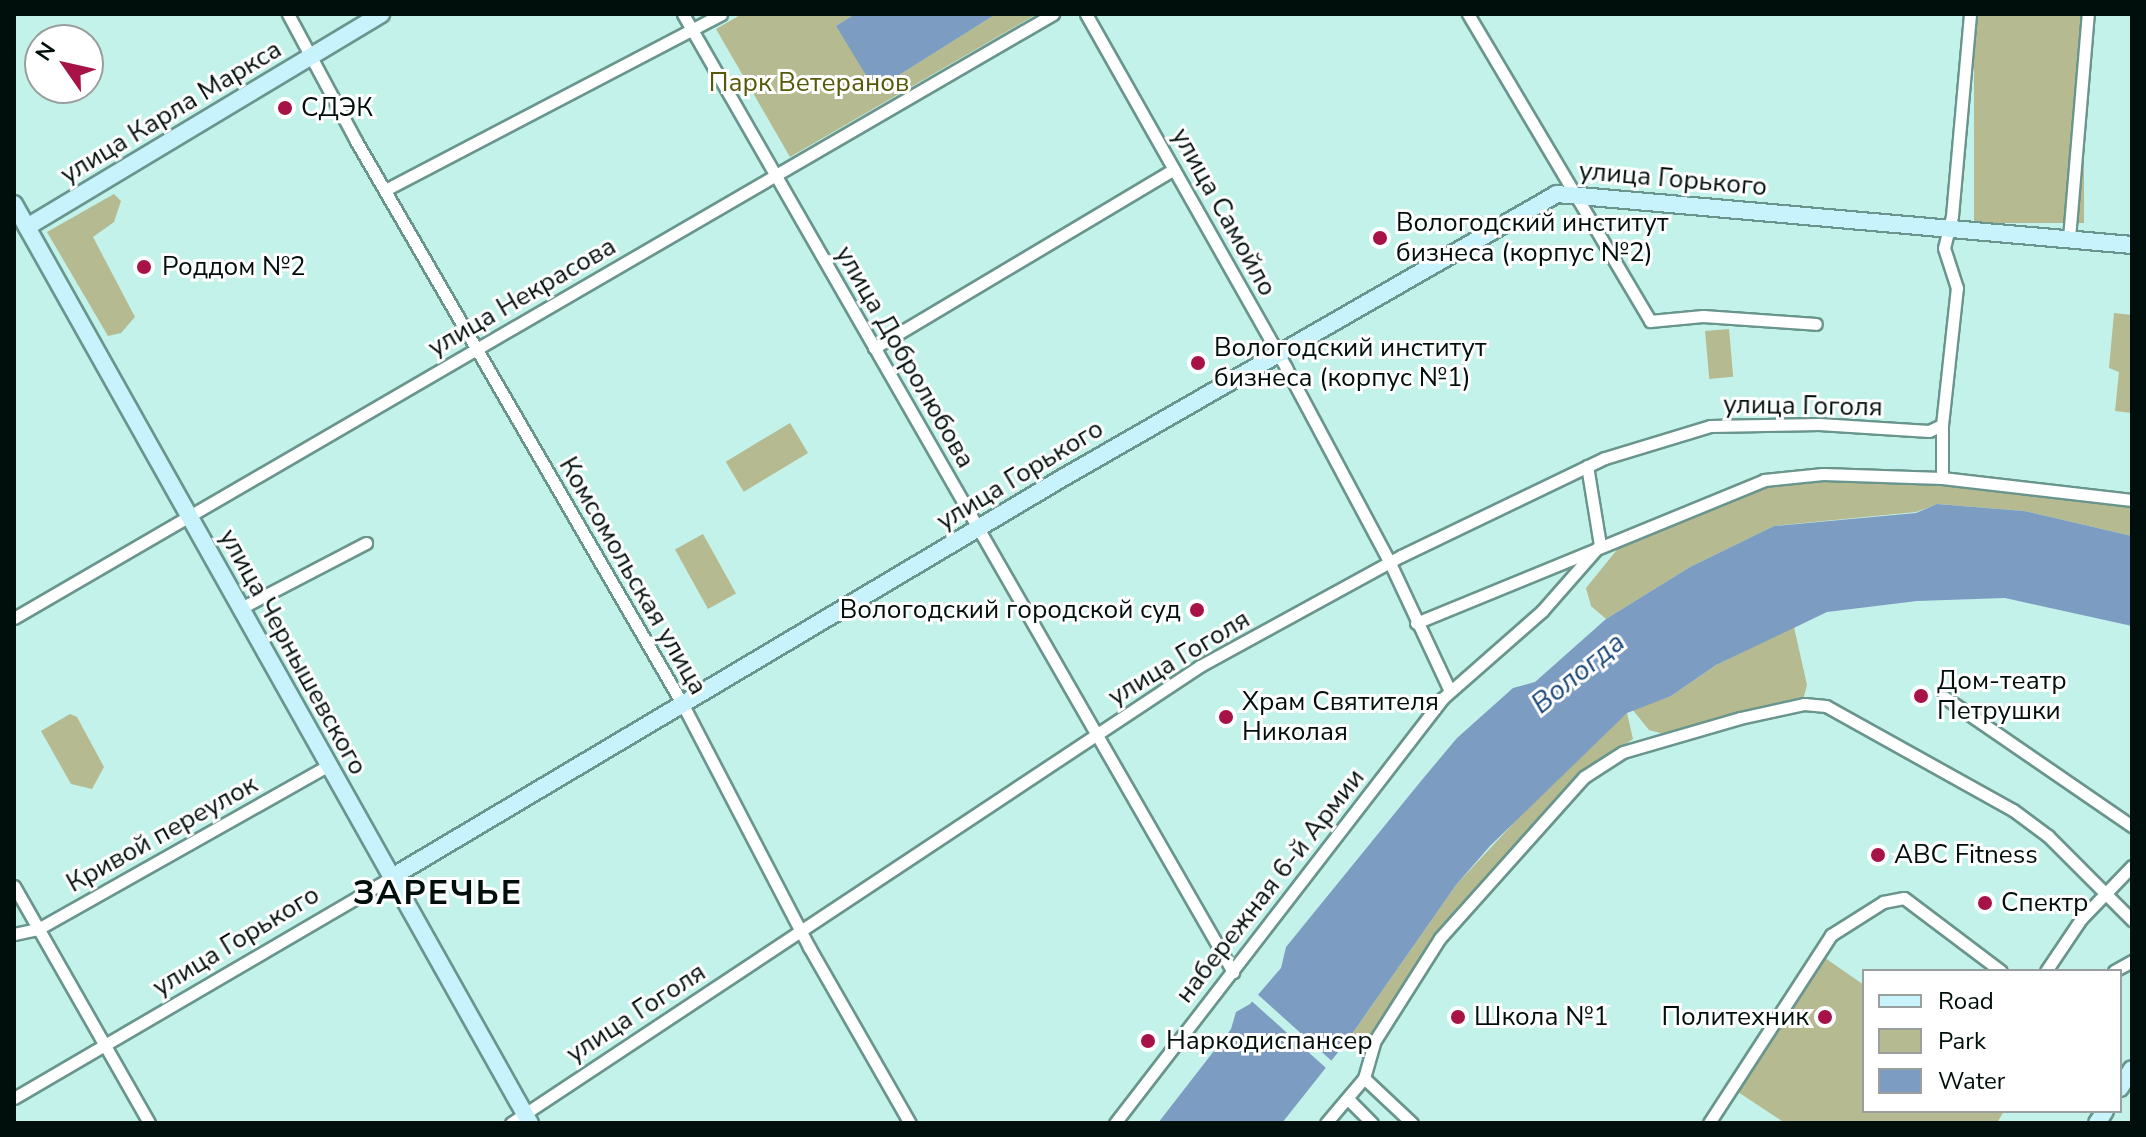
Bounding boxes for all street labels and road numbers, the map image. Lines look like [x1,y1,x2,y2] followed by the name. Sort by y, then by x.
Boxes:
[55,34,287,190] street label: улица Карла Маркса
[1165,123,1283,301] street label: улица Самойло
[1578,155,1768,203] street label: улица Горького
[423,231,621,363] street label: улица Некрасова
[829,240,981,474] street label: улица Добролюбова
[1723,389,1883,423] street label: улица Гоголя
[931,413,1109,537] street label: улица Горького
[552,452,714,700] street label: Комсомольская улица
[212,524,374,780] street label: улица Чернышевского
[1103,604,1255,712] street label: улица Гоголя
[1169,763,1371,1009] street label: набережная 6-й Армии
[61,769,263,899] street label: Кривой переулок
[147,879,325,1003] street label: улица Горького
[561,956,711,1070] street label: улица Гоголя

